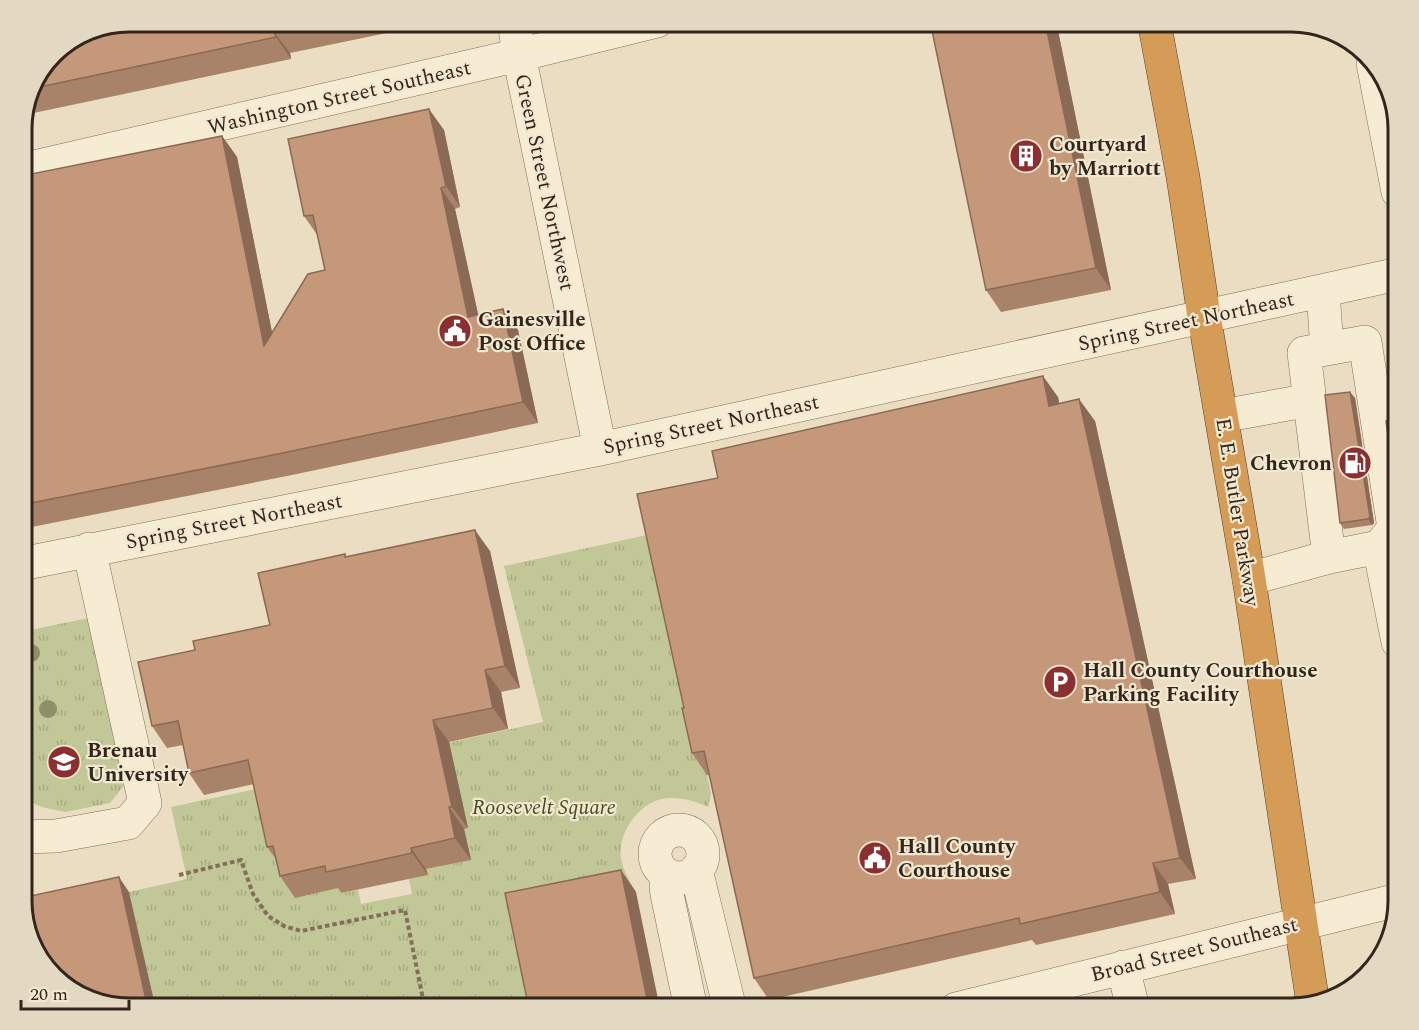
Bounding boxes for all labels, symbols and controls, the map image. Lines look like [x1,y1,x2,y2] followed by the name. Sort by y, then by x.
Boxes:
[204,52,474,144] street label: Washington Street Southeast
[505,71,583,294] street label: Green Street Northwest
[1049,129,1161,185] place label: Courtyard by Marriott
[1008,138,1044,174] building icon: Courtyard by Marriott
[1075,283,1297,361] street label: Spring Street Northeast
[478,304,586,360] place label: Gainesville Post Office
[437,313,473,349] public building icon: Gainesville Post Office
[600,386,822,464] street label: Spring Street Northeast
[1206,415,1268,610] street label: E. E. Butler Parkway
[1337,445,1373,481] fuel station icon: Chevron
[1250,448,1332,480] place label: Chevron
[123,485,345,559] street label: Spring Street Northeast
[1083,655,1318,711] place label: Hall County Courthouse Parking Facility
[1042,664,1078,700] parking icon: Hall County Courthouse Parking Facility
[87,735,189,791] place label: Brenau University
[46,744,82,780] school or university icon: Brenau University
[472,792,616,824] park label: Roosevelt Square
[898,831,1016,887] place label: Hall County Courthouse
[857,840,893,876] public building icon: Hall County Courthouse
[1087,909,1301,991] street label: Broad Street Southeast
[21,973,129,1011] scale bar
[30,981,68,1008] text: 20 m

